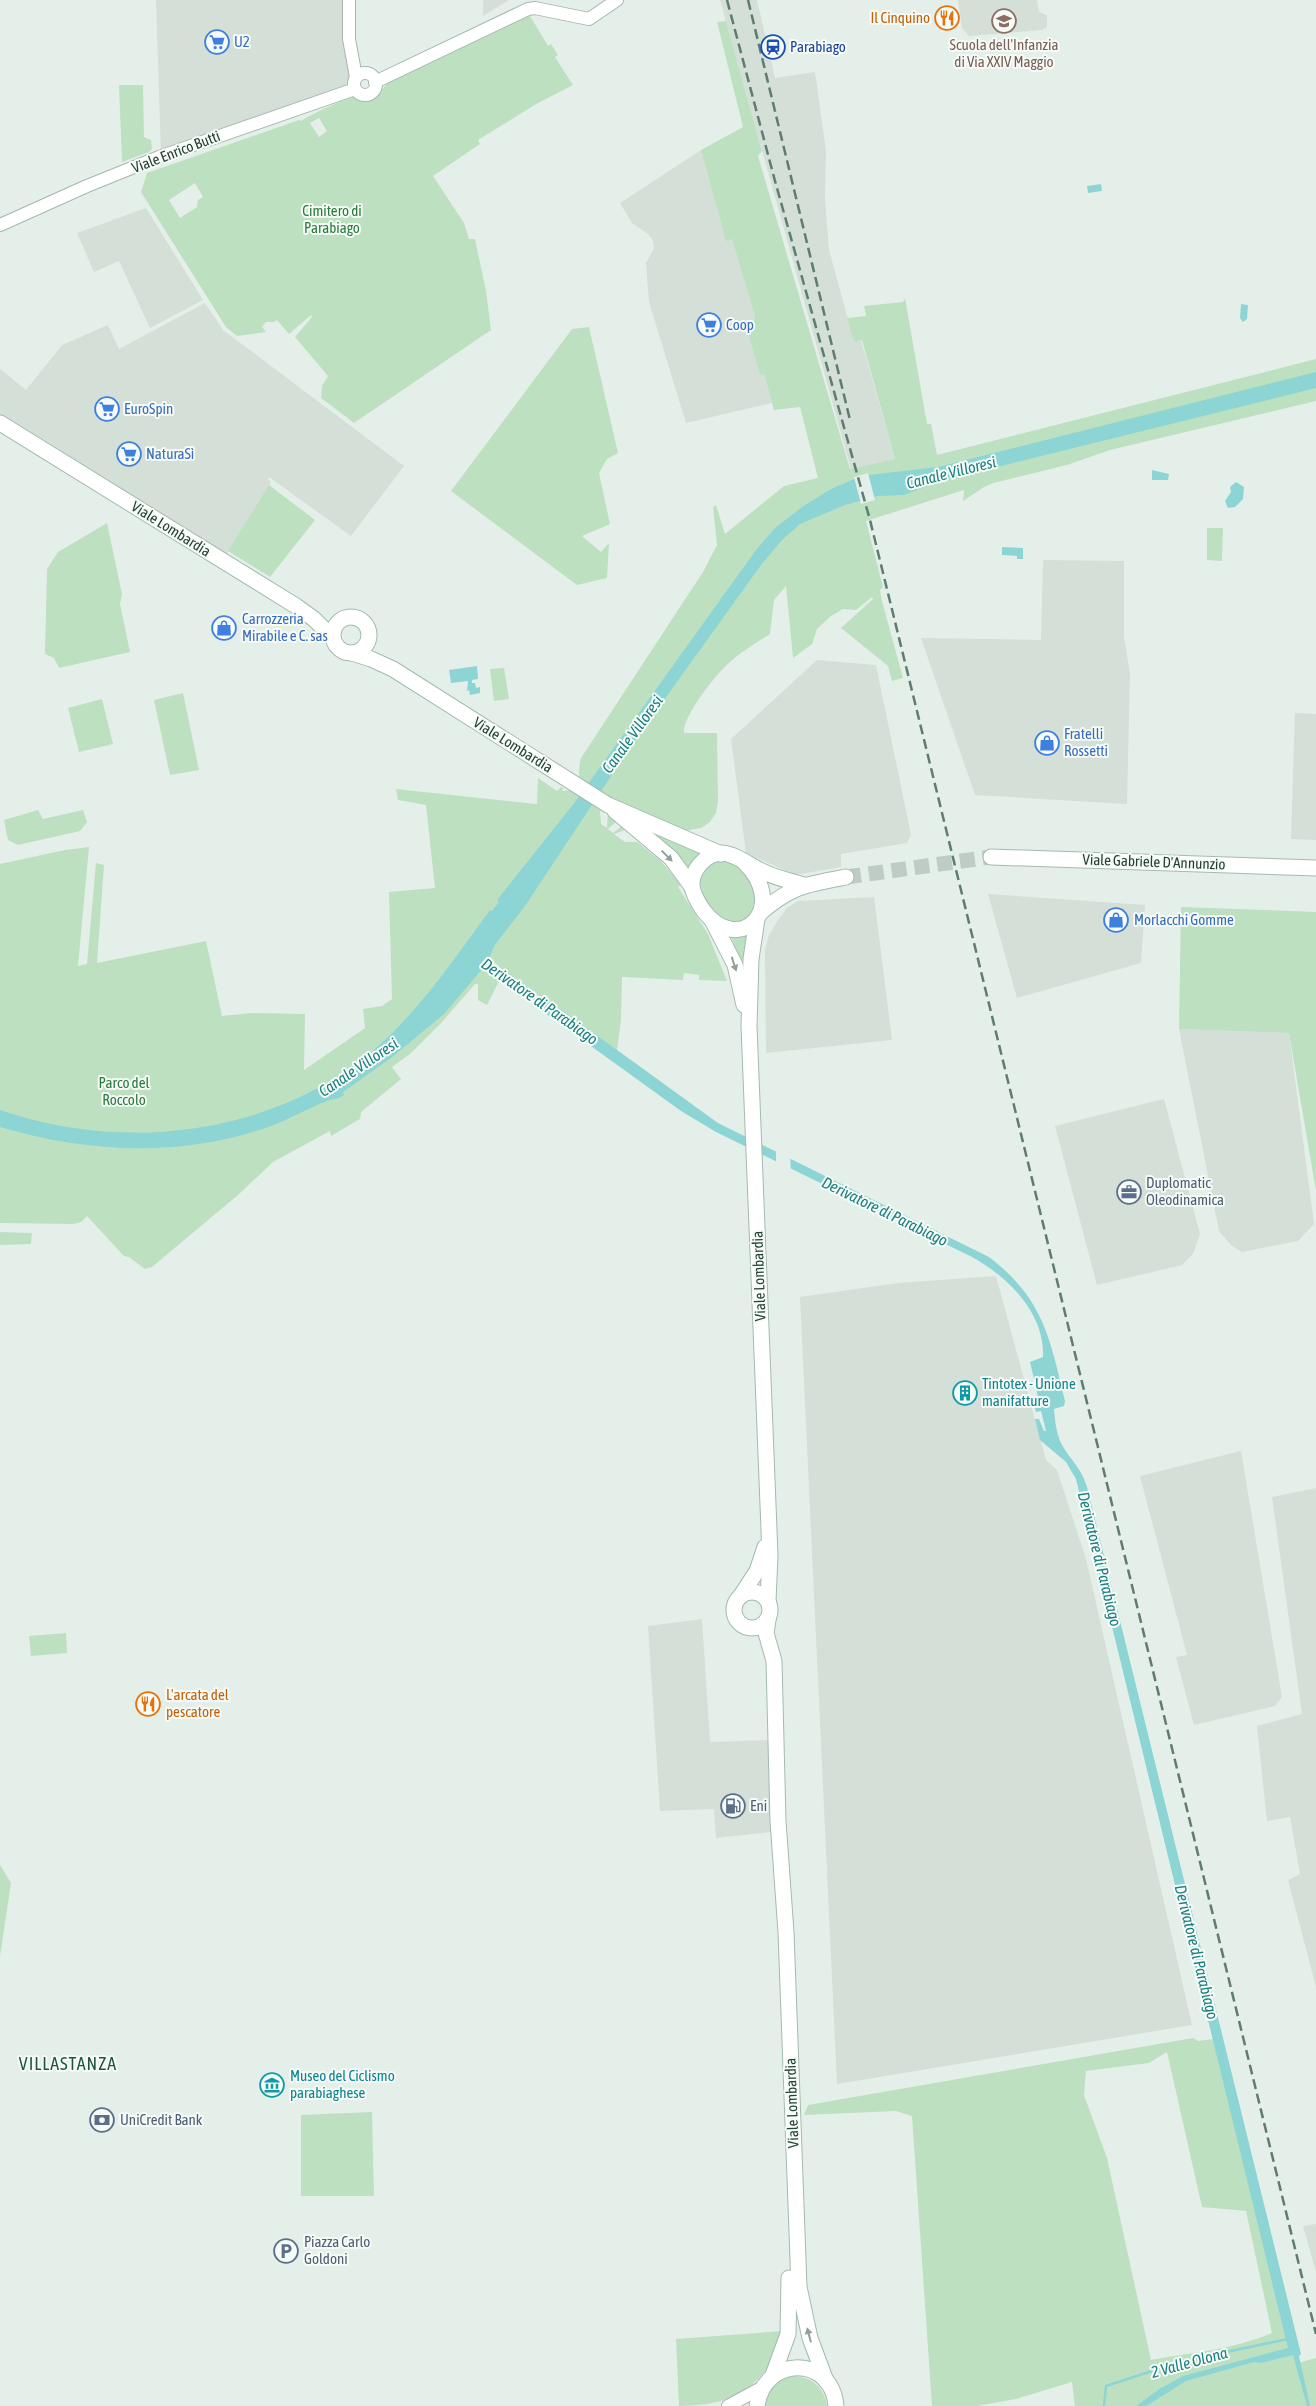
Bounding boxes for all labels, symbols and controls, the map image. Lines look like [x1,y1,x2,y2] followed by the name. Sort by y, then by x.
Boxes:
[934,5,960,31] restaurant icon: Il Cinquino
[991,8,1017,34] school or university icon: Scuola dell'Infanzia di Via XXIV Maggio
[871,9,930,26] place label: Il Cinquino
[204,29,230,55] supermarket icon: U2
[234,33,250,50] place label: U2
[760,34,786,60] station icon: Parabiago
[950,36,1058,70] place label: Scuola dell'Infanzia di Via XXIV Maggio
[790,38,846,55] place label: Parabiago
[129,127,222,176] street label: Viale Enrico Butti
[302,202,362,236] park label: Cimitero di Parabiago
[696,312,722,338] supermarket icon: Coop
[726,316,754,333] place label: Coop
[94,396,120,422] supermarket icon: EuroSpin
[124,400,173,417] place label: EuroSpin
[116,441,142,467] supermarket icon: NaturaSì
[146,445,194,462] place label: NaturaSì
[904,452,998,492] water label: Canale Villoresi
[129,497,214,560] street label: Viale Lombardia
[242,610,328,644] place label: Carrozzeria Mirabile e C. sas
[211,615,237,641] shop icon: Carrozzeria Mirabile e C. sas
[598,691,666,776] water label: Canale Villoresi
[471,713,556,776] street label: Viale Lombardia
[1064,725,1108,759] place label: Fratelli Rossetti
[1034,730,1060,756] shop icon: Fratelli Rossetti
[661,850,673,862] one-way arrow
[1082,851,1226,872] street label: Viale Gabriele D'Annunzio
[1103,907,1129,933] shop icon: Morlacchi Gomme
[1134,911,1234,928] place label: Morlacchi Gomme
[478,954,602,1049] water label: Derivatore di Parabiago
[730,957,738,972] one-way arrow
[315,1034,401,1100] water label: Canale Villoresi
[98,1074,150,1108] park label: Parco del Roccolo
[819,1173,951,1250] water label: Derivatore di Parabiago
[1146,1174,1224,1208] place label: Duplomatic Oleodinamica
[1116,1179,1142,1205] office icon: Duplomatic Oleodinamica
[748,1231,769,1321] street label: Viale Lombardia
[982,1375,1076,1409] place label: Tintotex - Unione manifatture
[952,1380,978,1406] building icon: Tintotex - Unione manifatture
[1074,1490,1125,1628] water label: Derivatore di Parabiago
[166,1686,229,1720] place label: L'arcata del pescatore
[135,1691,161,1717] restaurant icon: L'arcata del pescatore
[720,1793,746,1819] fuel station icon: Eni
[750,1797,767,1814] place label: Eni
[1171,1883,1222,2021] water label: Derivatore di Parabiago
[19,2053,117,2074] district label: VILLASTANZA
[781,2058,802,2148] street label: Viale Lombardia
[290,2067,395,2101] place label: Museo del Ciclismo parabiaghese
[259,2072,285,2098] museum icon: Museo del Ciclismo parabiaghese
[89,2107,115,2133] bank icon: UniCredit Bank
[120,2111,203,2128] place label: UniCredit Bank
[304,2233,370,2267] place label: Piazza Carlo Goldoni
[273,2238,299,2264] parking icon: Piazza Carlo Goldoni
[805,2328,813,2343] one-way arrow
[1149,2343,1230,2381] water label: 2 Valle Olona

